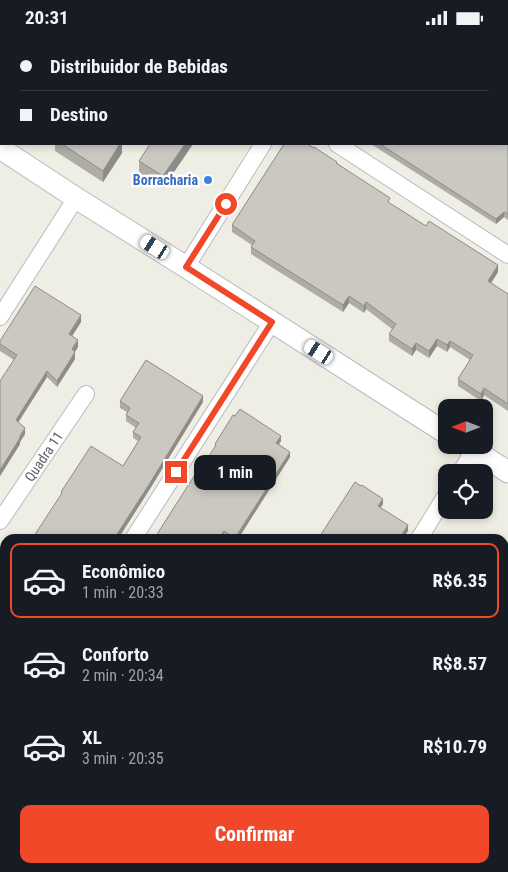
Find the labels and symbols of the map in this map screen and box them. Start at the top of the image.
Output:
place label: Borracharia [133,172,198,188]
marker: Borracharia [202,174,214,186]
route start [215,193,237,215]
car [138,233,171,261]
car [302,338,335,366]
north arrow [438,399,492,454]
street label: Quadra 11 [21,428,66,484]
callout: 1 min [194,455,276,489]
route end [165,461,187,483]

